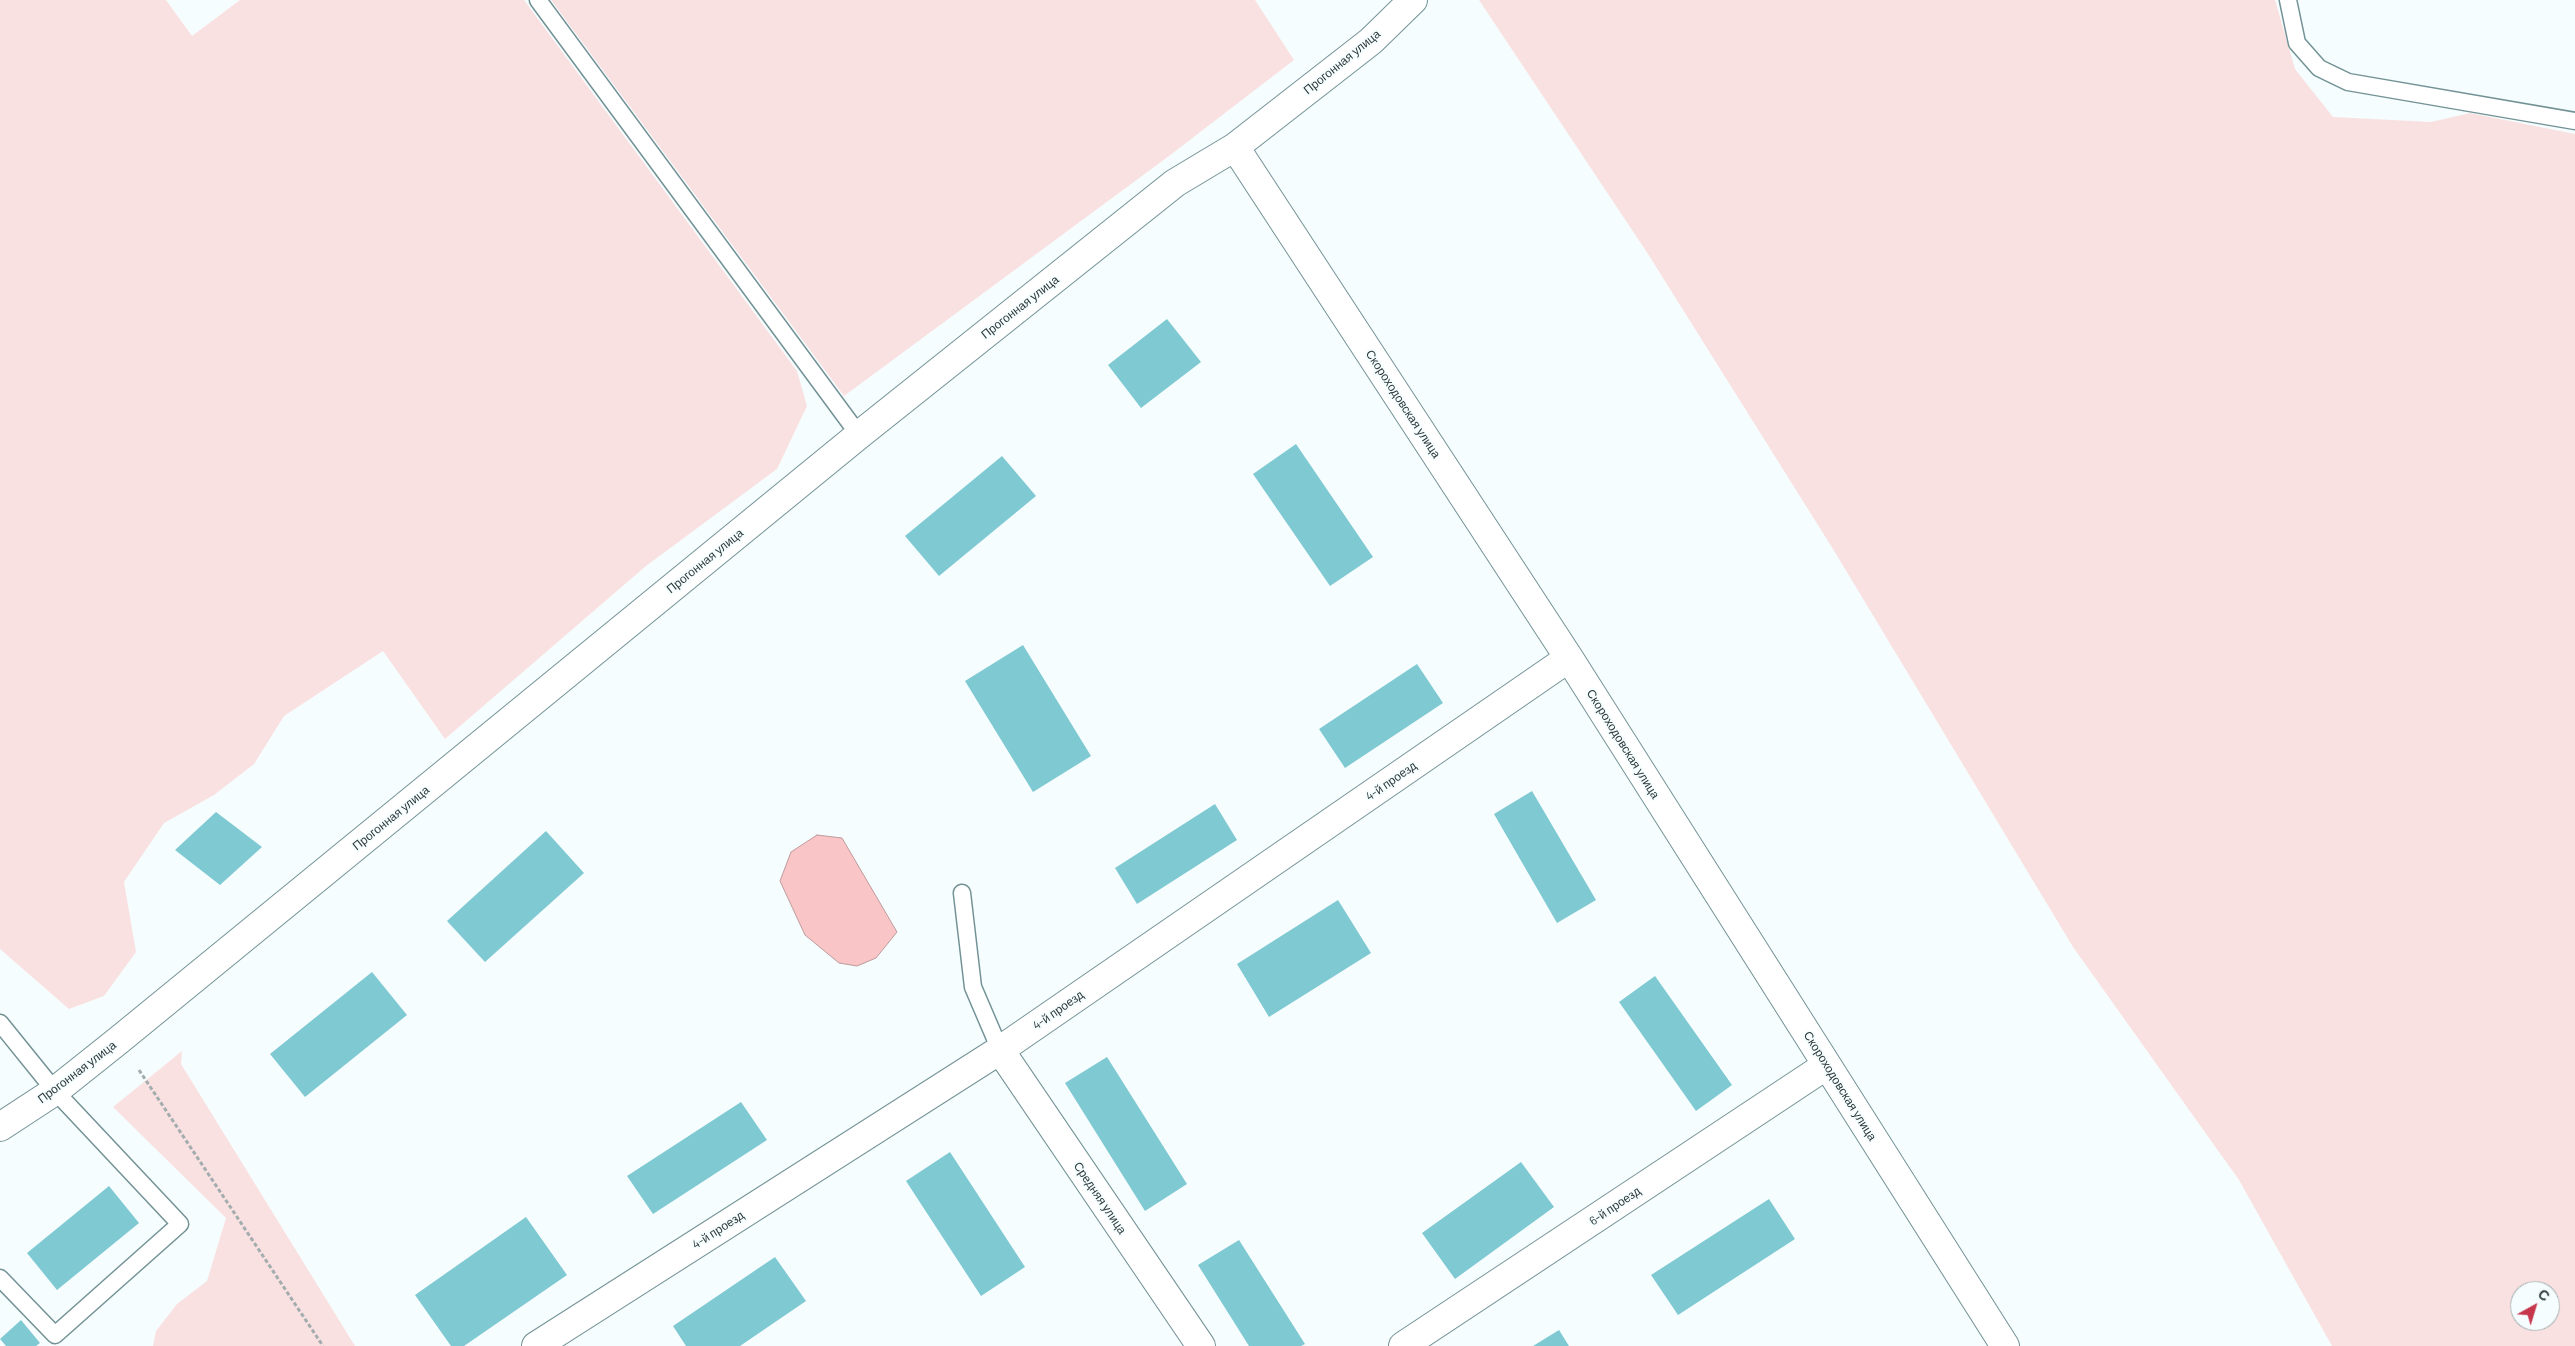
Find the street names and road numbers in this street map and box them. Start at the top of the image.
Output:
street label: Прогонная улица [1301,27,1383,97]
street label: Прогонная улица [978,272,1062,342]
street label: Скороходовская улица [1363,347,1443,461]
street label: Прогонная улица [664,526,746,596]
street label: Скороходовская улица [1583,687,1663,801]
street label: 4-й проезд [1363,758,1419,804]
street label: Прогонная улица [350,783,432,853]
street label: 4-й проезд [1030,987,1086,1033]
street label: Скороходовская улица [1800,1029,1880,1143]
street label: Прогонная улица [35,1038,119,1106]
street label: Средняя улица [1071,1159,1129,1237]
street label: 6-й проезд [1587,1184,1643,1228]
street label: 4-й проезд [689,1208,747,1252]

